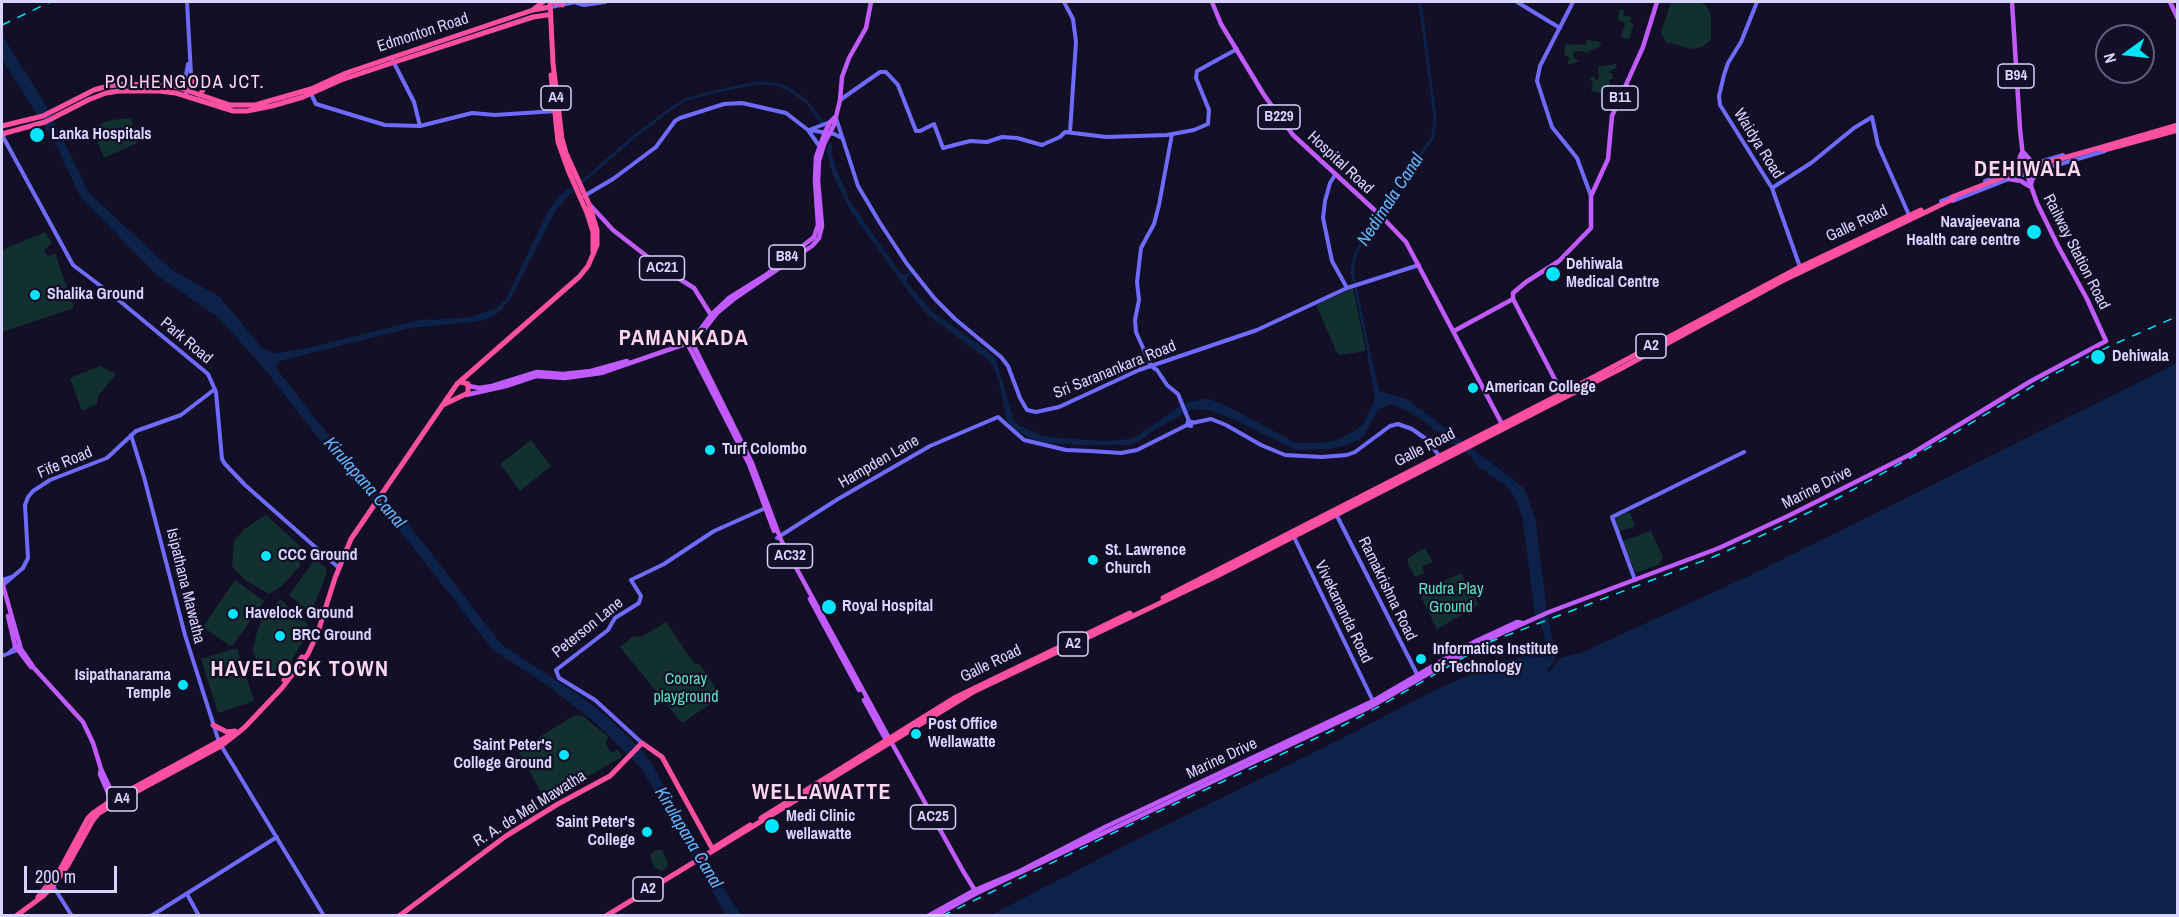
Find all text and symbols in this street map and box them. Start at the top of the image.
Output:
street label: Edmonton Road [375,9,471,57]
north arrow [2095,24,2155,84]
text: N [2098,51,2121,66]
road number: B94 [1998,64,2034,88]
district label: POLHENGODA JCT. [105,72,265,94]
road number: A4 [541,86,571,110]
road number: B11 [1602,86,1638,110]
road number: B229 [1258,105,1300,129]
street label: Waidya Road [1729,105,1787,183]
place label: Lanka Hospitals [51,125,152,145]
marker: Lanka Hospitals [28,126,46,144]
street label: Hospital Road [1303,128,1377,198]
water label: Nedimala Canal [1353,150,1429,250]
district label: DEHIWALA [1974,157,2082,183]
street label: Railway Station Road [2039,191,2113,313]
street label: Galle Road [1823,201,1891,247]
place label: Navajeevana Health care centre [1906,213,2020,251]
marker: Navajeevana Health care centre [2025,223,2043,241]
road number: B84 [769,245,805,269]
place label: Dehiwala Medical Centre [1566,255,1659,293]
road number: AC21 [640,256,684,280]
marker: Dehiwala Medical Centre [1544,265,1562,283]
place label: Shalika Ground [47,285,144,305]
marker: Shalika Ground [28,288,42,302]
street label: Park Road [156,314,216,368]
district label: PAMANKADA [619,326,749,352]
road number: A2 [1636,334,1666,358]
street label: Sri Saranankara Road [1051,337,1179,403]
place label: Dehiwala [2112,347,2169,367]
marker: Dehiwala [2089,348,2107,366]
place label: American College [1485,378,1596,398]
marker: American College [1466,381,1480,395]
street label: Galle Road [1391,425,1459,471]
street label: Hampden Lane [835,431,923,493]
water label: Kirulapana Canal [318,433,410,533]
place label: Turf Colombo [722,440,807,460]
street label: Fife Road [35,443,95,483]
marker: Turf Colombo [703,443,717,457]
street label: Marine Drive [1779,462,1855,514]
street label: Isipathana Mawatha [161,526,209,646]
street label: Ramakrishna Road [1354,534,1420,644]
place label: St. Lawrence Church [1105,541,1186,579]
road number: AC32 [768,544,812,568]
place label: CCC Ground [278,546,357,566]
marker: CCC Ground [259,549,273,563]
marker: St. Lawrence Church [1086,553,1100,567]
street label: Vivekananda Road [1310,558,1376,666]
park label: Rudra Play Ground [1419,580,1483,618]
street label: Peterson Lane [549,594,627,662]
place label: Royal Hospital [842,597,933,617]
marker: Royal Hospital [820,598,838,616]
place label: Havelock Ground [245,604,354,624]
marker: Havelock Ground [226,607,240,621]
place label: BRC Ground [292,626,371,646]
marker: BRC Ground [273,629,287,643]
road number: A2 [1058,632,1088,656]
place label: Informatics Institute of Technology [1433,640,1558,678]
street label: Galle Road [957,641,1025,687]
marker: Informatics Institute of Technology [1414,652,1428,666]
district label: HAVELOCK TOWN [210,657,390,683]
place label: Isipathanarama Temple [75,666,171,704]
park label: Cooray playground [654,670,718,708]
marker: Isipathanarama Temple [176,678,190,692]
place label: Post Office Wellawatte [928,715,997,753]
marker: Post Office Wellawatte [909,727,923,741]
street label: Marine Drive [1184,734,1260,784]
place label: Saint Peter's College Ground [454,736,552,774]
marker: Saint Peter's College Ground [557,748,571,762]
street label: R. A. de Mel Mawatha [470,767,590,851]
district label: WELLAWATTE [752,780,892,806]
water label: Kirulapana Canal [649,784,727,892]
road number: A4 [107,787,137,811]
road number: AC25 [910,805,956,829]
place label: Medi Clinic wellawatte [786,807,855,845]
place label: Saint Peter's College [556,813,635,851]
marker: Medi Clinic wellawatte [763,817,781,835]
marker: Saint Peter's College [640,825,654,839]
scale bar [27,854,120,892]
text: 200 m [35,864,76,889]
road number: A2 [633,877,663,901]

